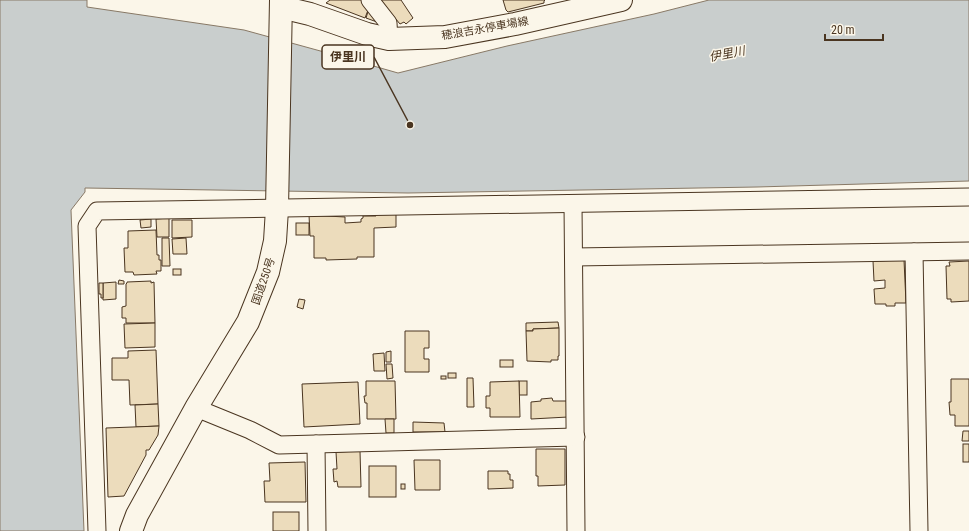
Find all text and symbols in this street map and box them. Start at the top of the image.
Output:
street label: 穂浪吉永停車場線 [441,14,530,43]
scale bar [825,16,883,42]
text: 20 m [831,23,855,37]
water label: 伊里川 [708,43,748,64]
callout: 伊里川 [322,45,374,69]
text: 伊里川 [330,50,366,64]
street label: 国道250号 [249,256,278,307]

